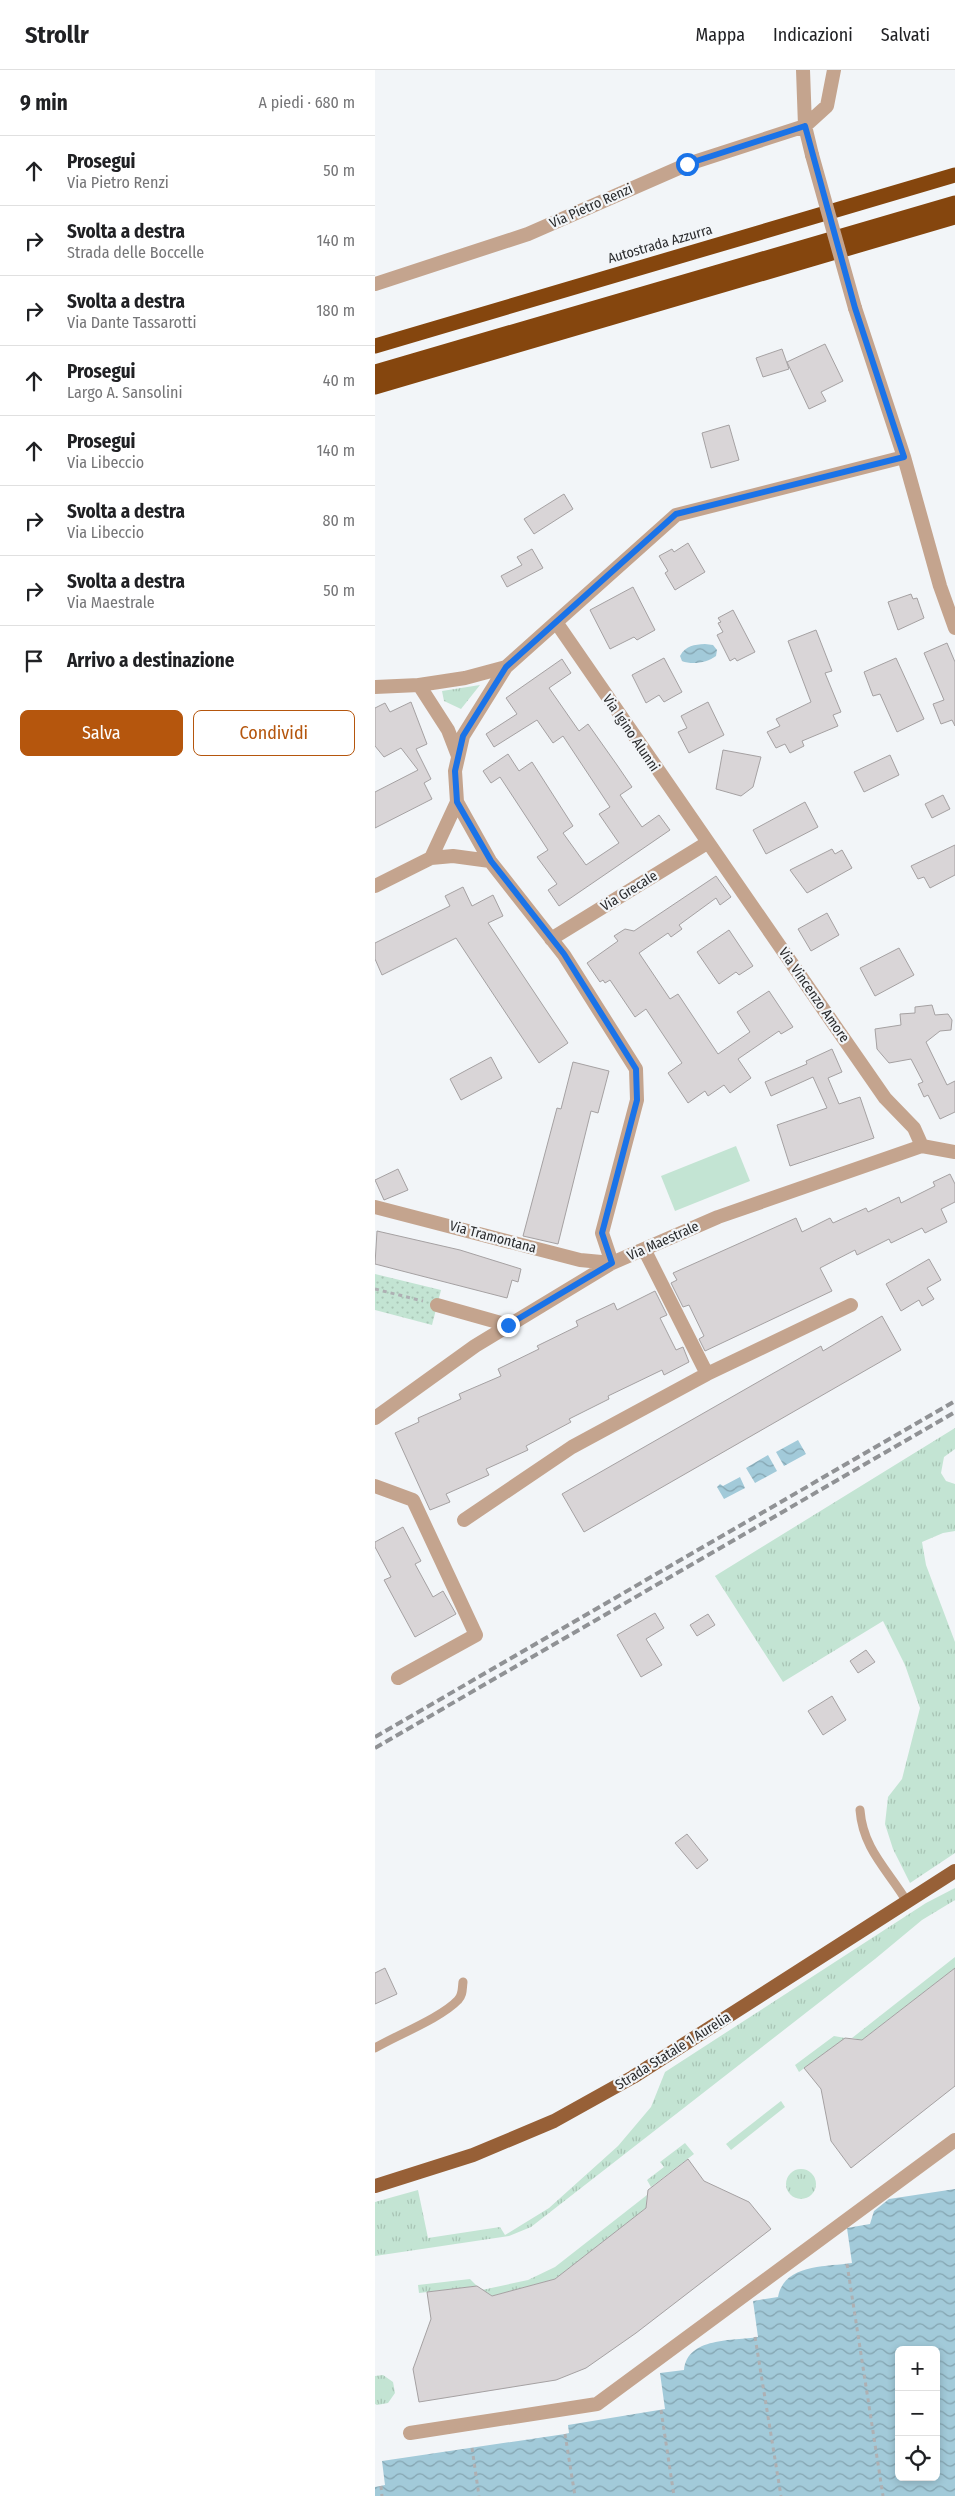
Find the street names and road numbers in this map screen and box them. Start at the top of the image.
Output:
street label: Via Pietro Renzi [547,180,635,232]
street label: Autostrada Azzurra [606,221,714,267]
street label: Via Igino Alunni [599,691,663,775]
street label: Via Grecale [598,867,660,915]
street label: Via Vincenzo Amore [775,944,853,1046]
street label: Via Tramontana [448,1217,538,1257]
street label: Via Maestrale [624,1218,702,1264]
street label: Strada Statale 1 Aurelia [612,2009,734,2093]

